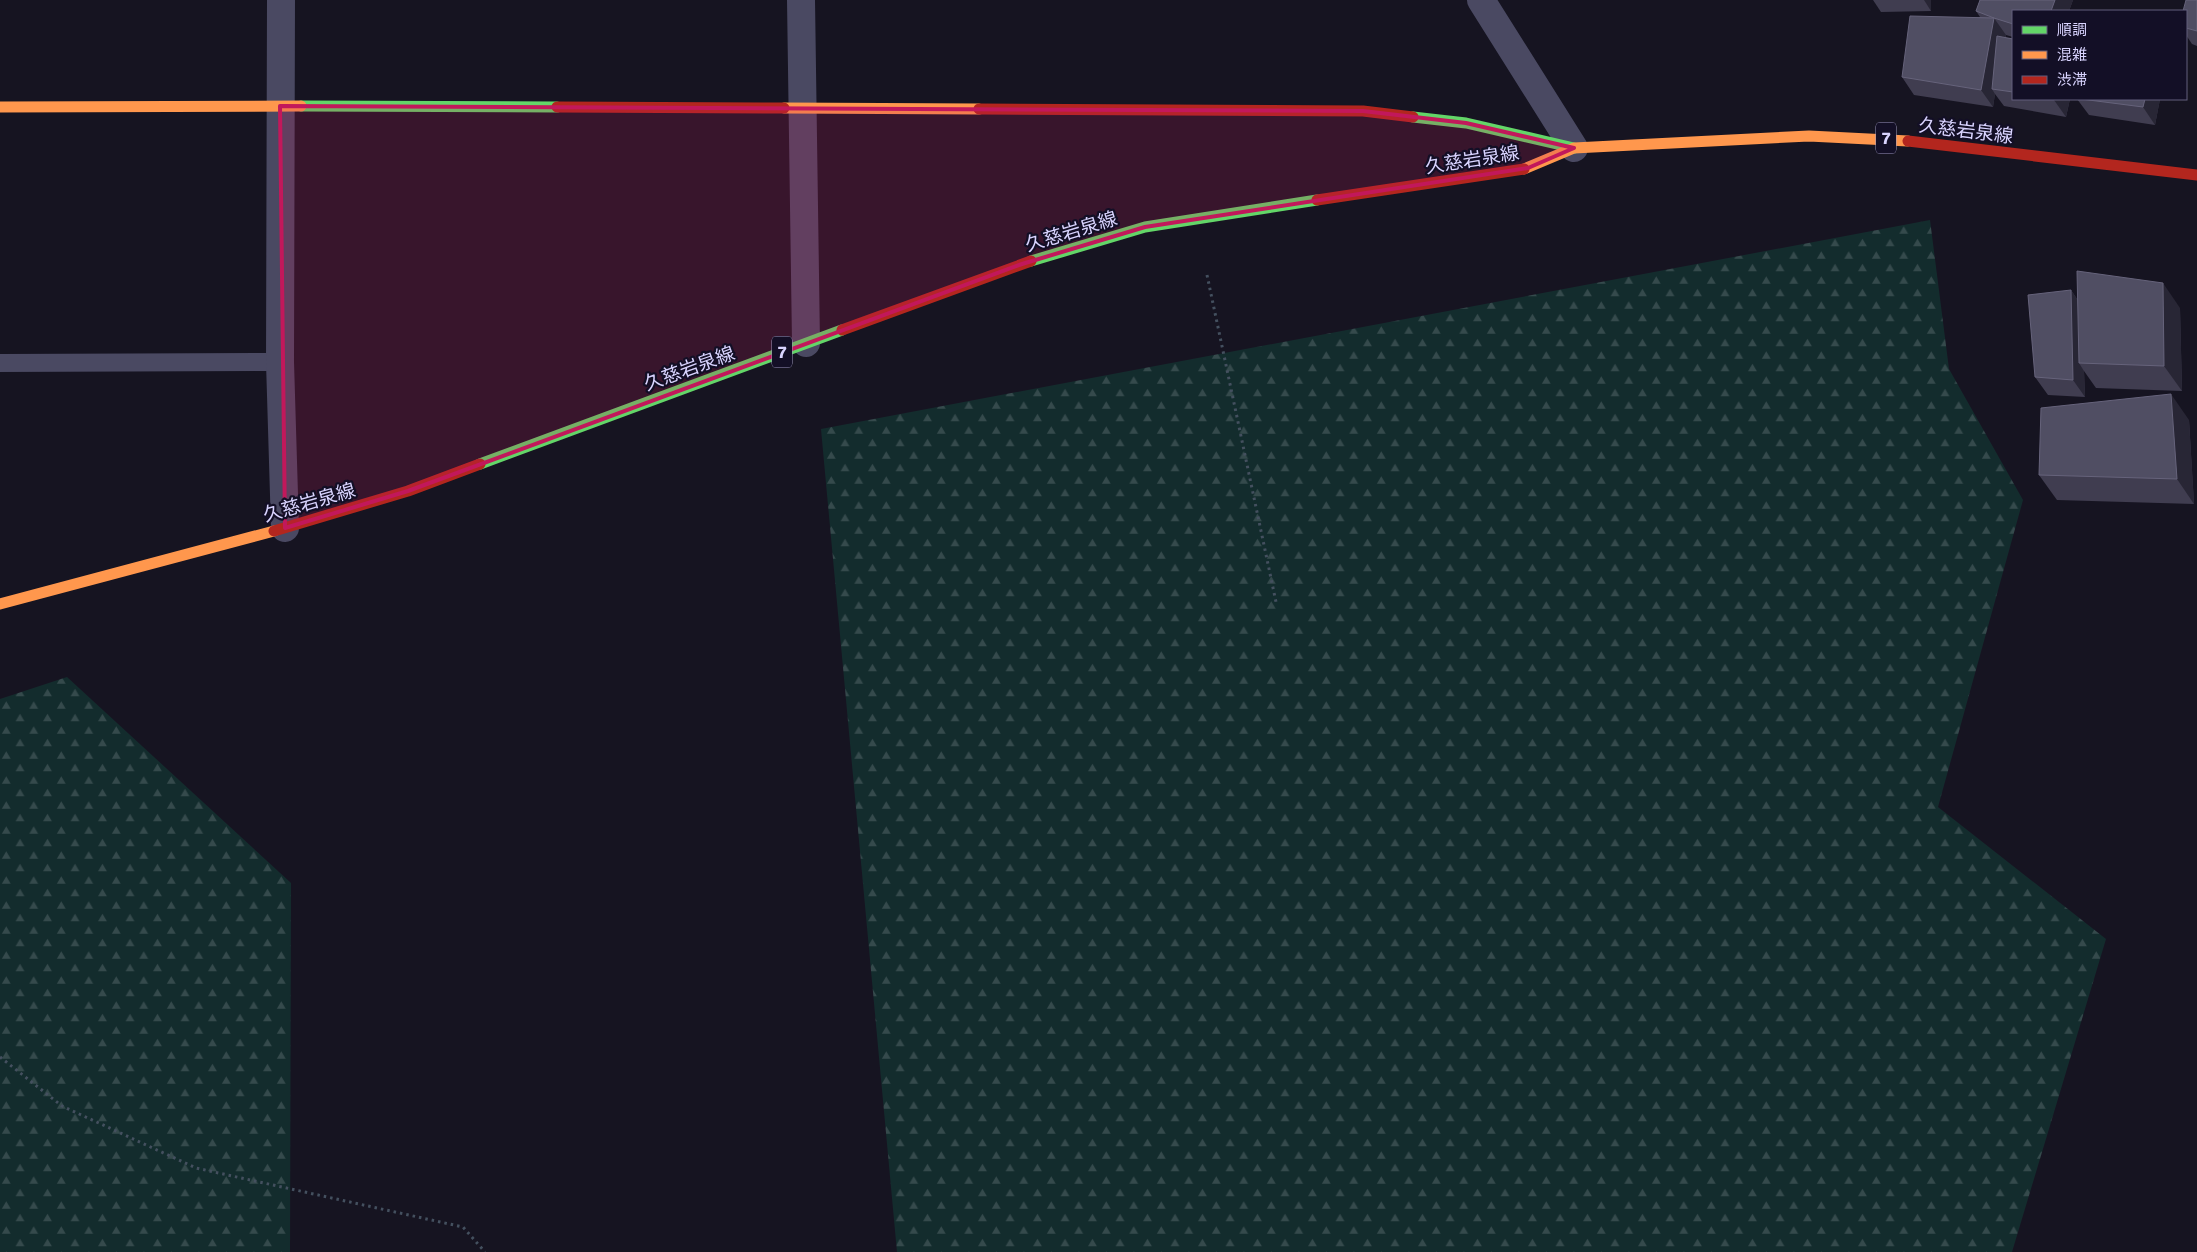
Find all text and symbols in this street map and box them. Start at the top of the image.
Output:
legend [2012,10,2187,100]
text: 順調 [2057,21,2087,39]
text: 混雑 [2057,46,2087,64]
text: 渋滞 [2057,71,2087,89]
street label: 久慈岩泉線 [1917,113,2014,149]
road number: 7 [1876,122,1896,154]
street label: 久慈岩泉線 [1423,141,1521,179]
street label: 久慈岩泉線 [1022,207,1120,257]
road number: 7 [772,337,792,368]
street label: 久慈岩泉線 [641,341,738,396]
street label: 久慈岩泉線 [260,478,358,528]

